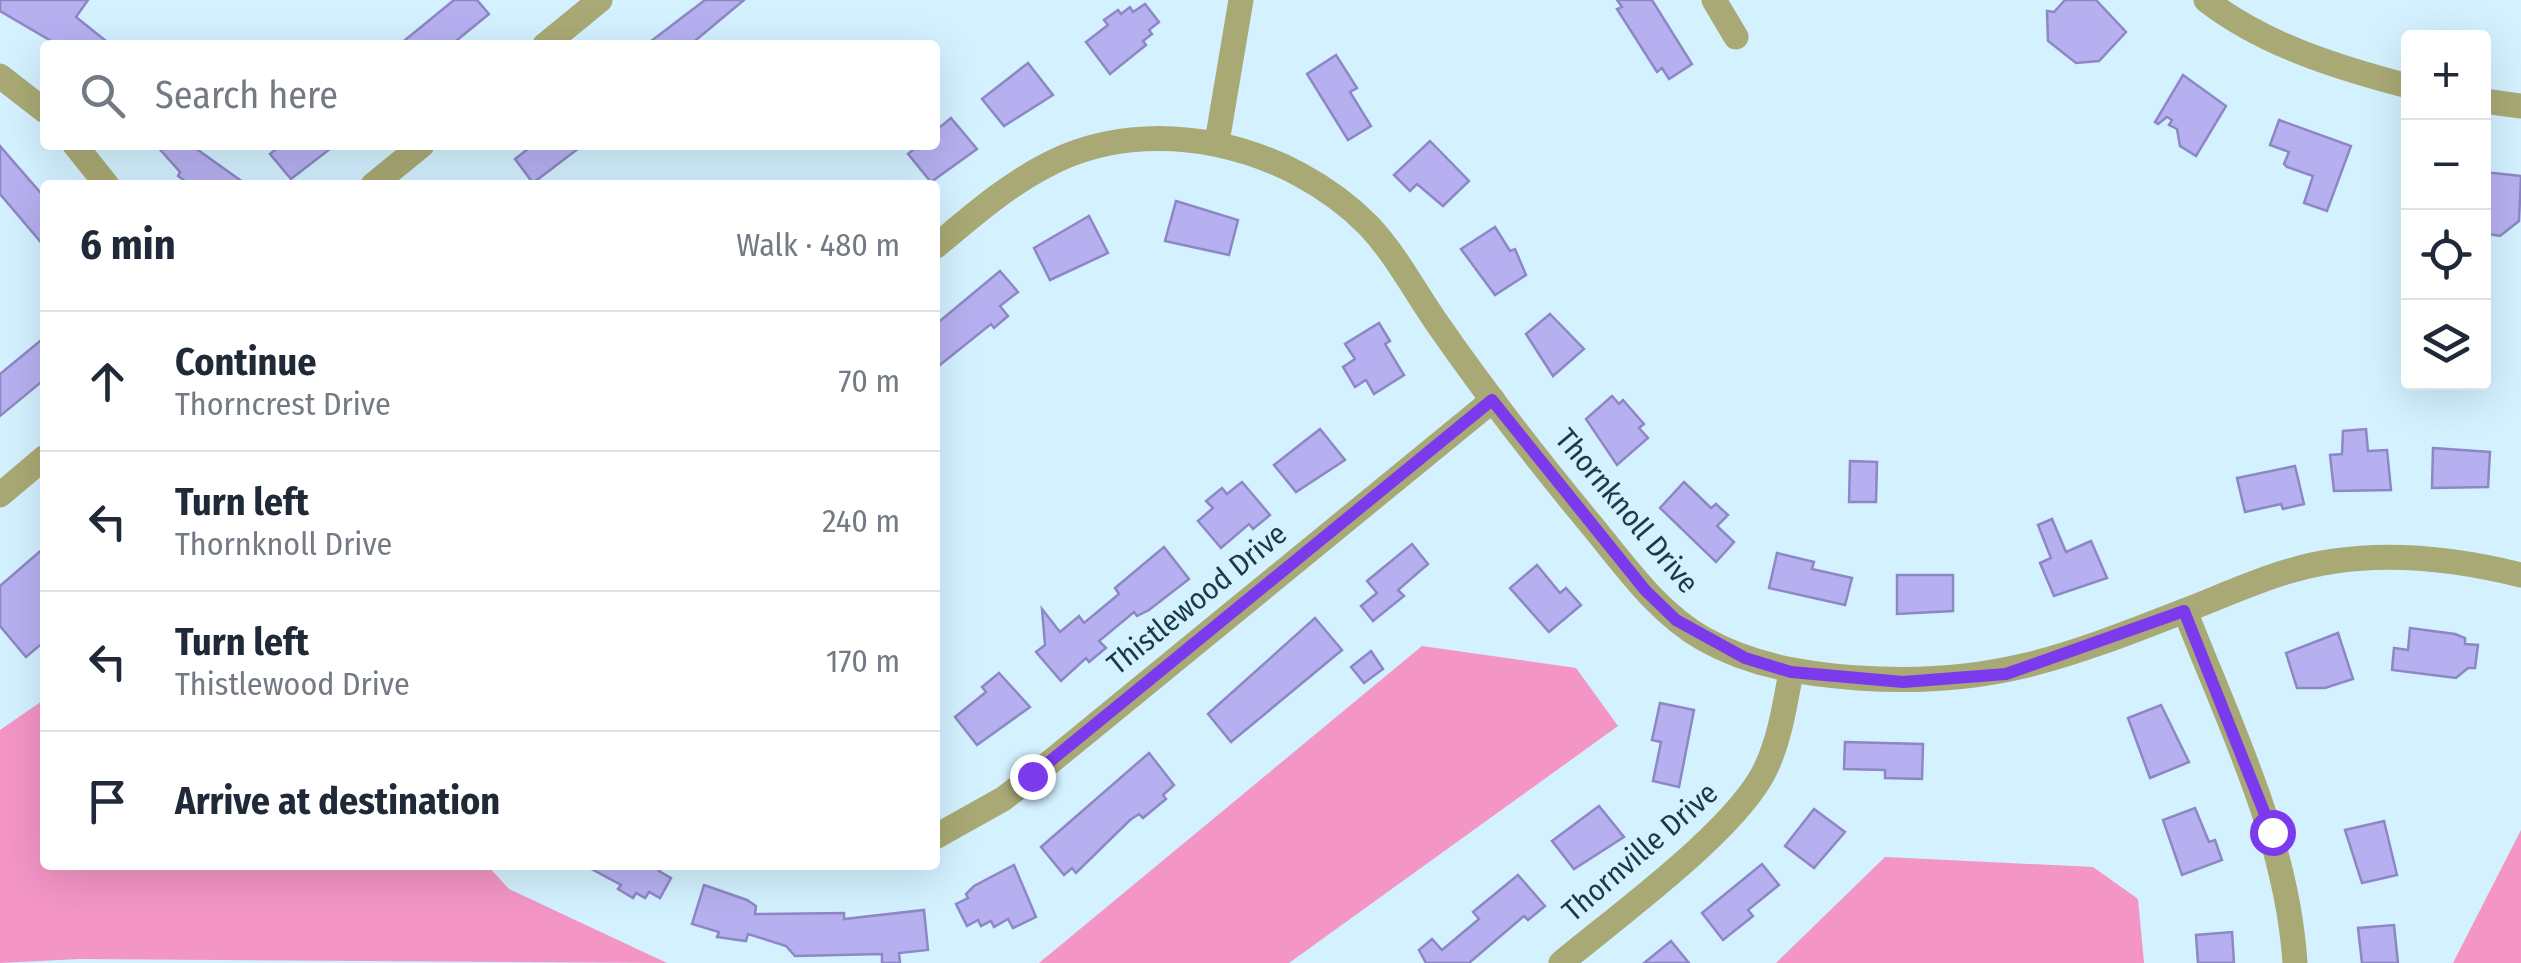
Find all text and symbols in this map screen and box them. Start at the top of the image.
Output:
map controls [2401,30,2491,390]
button: + [2401,30,2491,120]
search box [40,40,940,150]
icon: search [75,68,130,123]
text: Search here [155,72,338,118]
button: − [2401,120,2491,210]
button: locate [2401,210,2491,300]
text: 6 min [80,220,176,270]
text: Walk · 480 m [736,226,900,264]
button: layers [2401,300,2491,390]
text: Continue [175,339,316,385]
icon: ahead [80,354,135,409]
text: 70 m [839,362,900,400]
text: Thorncrest Drive [175,385,391,423]
street label: Thornknoll Drive [1548,421,1706,601]
text: Turn left [175,479,309,525]
icon: left [80,494,135,549]
text: 240 m [822,502,900,540]
street label: Thistlewood Drive [1100,516,1294,682]
text: Thornknoll Drive [175,525,392,563]
text: Turn left [175,619,309,665]
icon: left [80,634,135,689]
text: 170 m [826,642,900,680]
text: Thistlewood Drive [175,665,410,703]
route end [1010,754,1056,800]
icon: arrive [80,774,135,829]
street label: Thornville Drive [1555,775,1725,929]
text: Arrive at destination [175,778,500,824]
route start [2250,810,2296,856]

